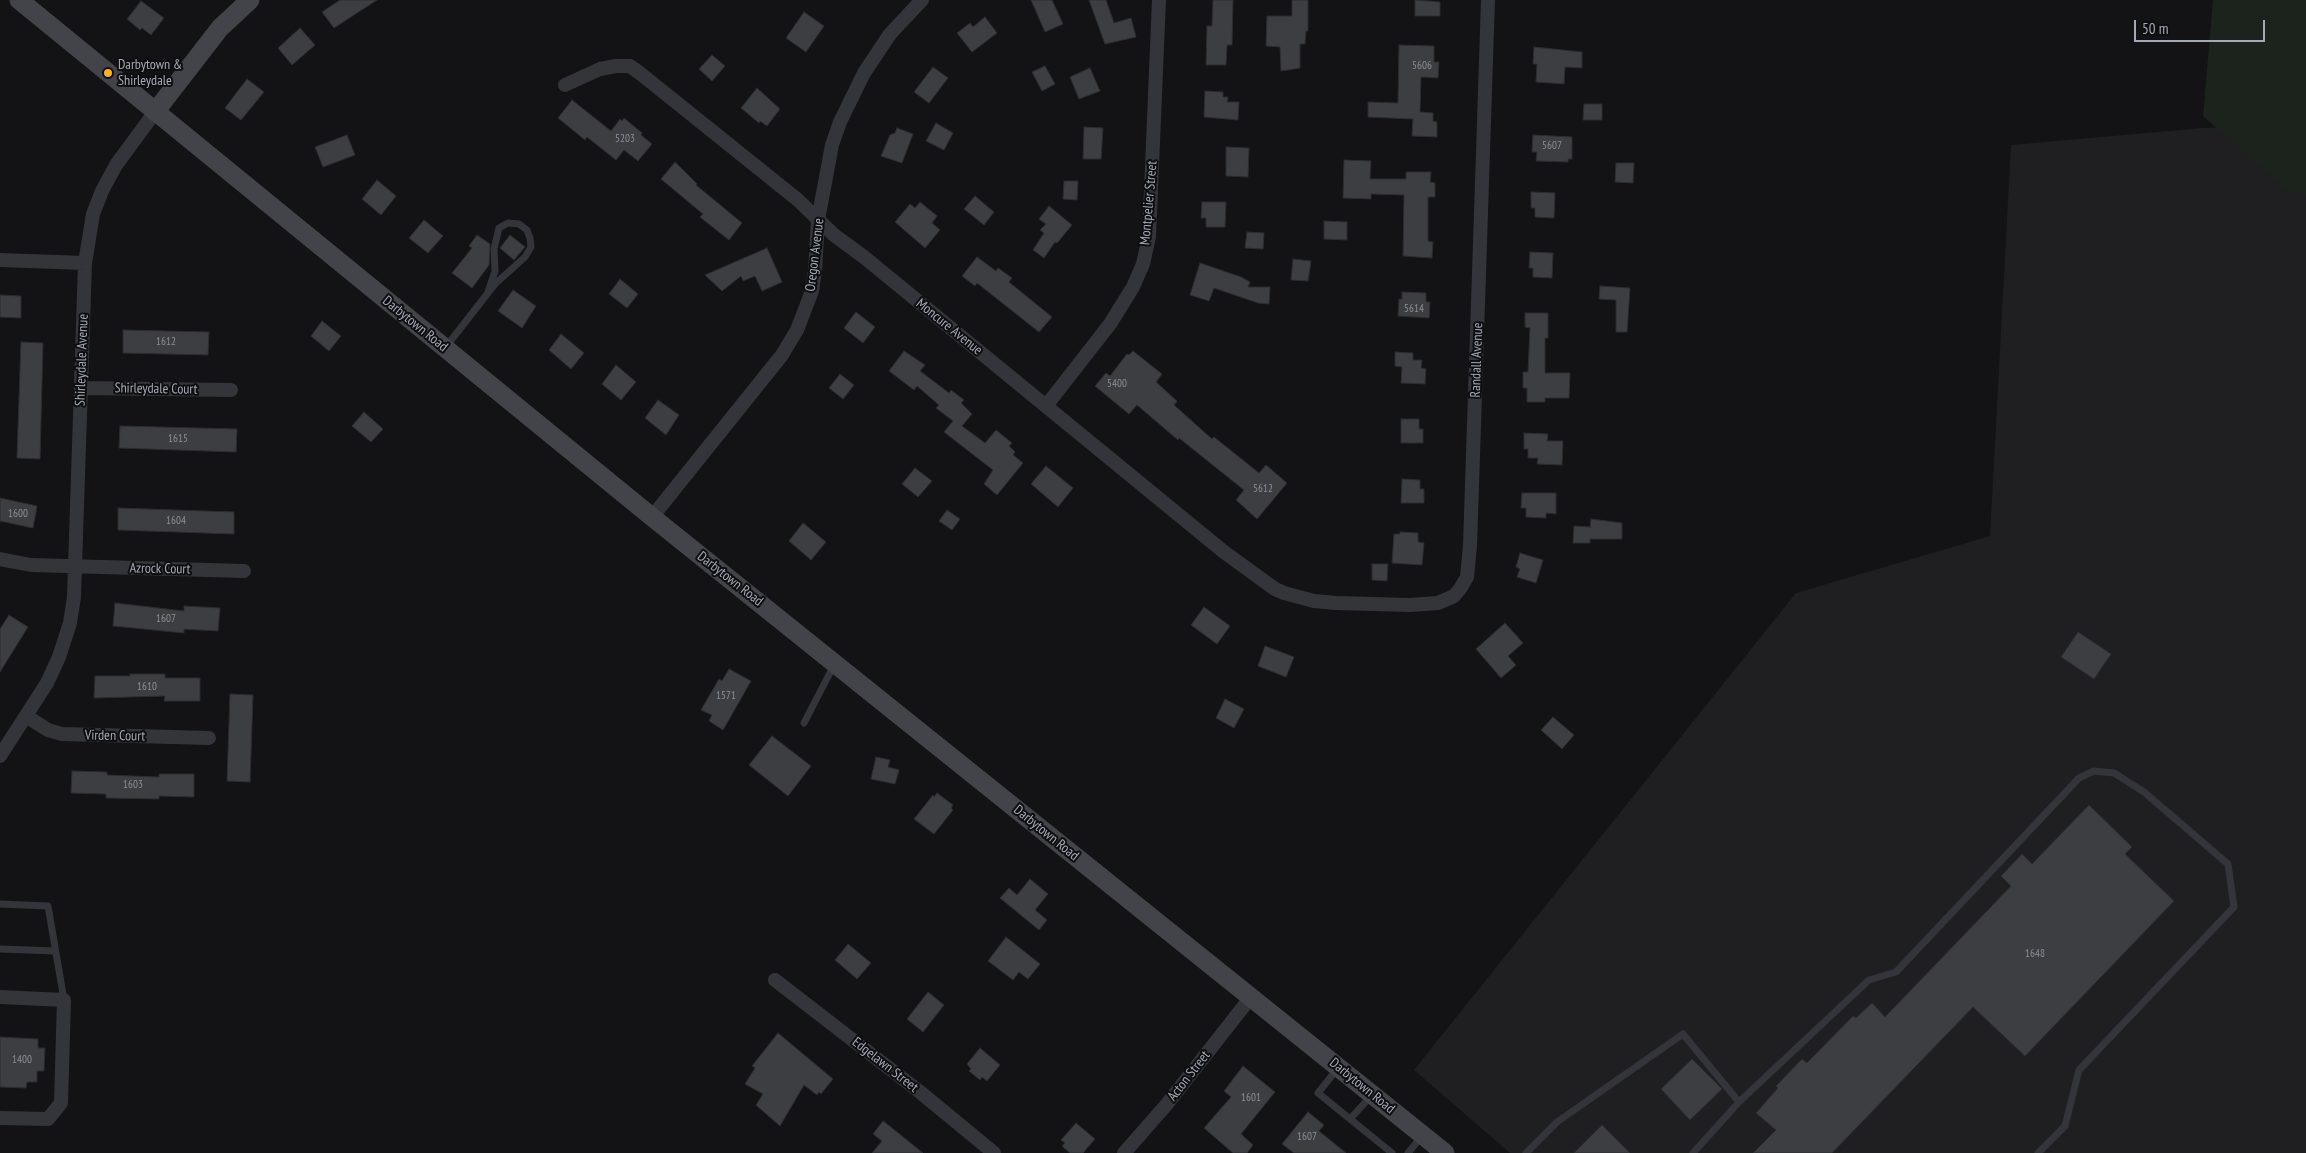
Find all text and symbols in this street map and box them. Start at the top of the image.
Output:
scale bar [2136,10,2267,42]
text: 50 m [2142,19,2168,38]
place label: Darbytown & Shirleydale [118,57,182,90]
house number: 5606 [1412,59,1432,73]
marker: Darbytown & Shirleydale [102,67,114,79]
house number: 5203 [615,132,635,146]
house number: 5607 [1542,139,1562,153]
street label: Montpelier Street [1137,160,1161,246]
street label: Oregon Avenue [802,217,828,293]
street label: Darbytown Road [379,293,451,355]
street label: Moncure Avenue [913,295,985,359]
house number: 5614 [1404,302,1424,316]
street label: Shirleydale Avenue [72,314,92,406]
street label: Randall Avenue [1467,322,1487,398]
house number: 1612 [156,335,176,349]
house number: 5400 [1107,377,1127,391]
street label: Shirleydale Court [114,380,198,398]
house number: 1615 [168,432,188,446]
house number: 5612 [1253,482,1273,496]
house number: 1600 [8,507,28,521]
house number: 1604 [166,514,186,528]
street label: Darbytown Road [694,548,766,610]
street label: Azrock Court [129,560,191,578]
house number: 1607 [156,612,176,626]
house number: 1610 [137,680,157,694]
house number: 1571 [716,689,736,703]
street label: Virden Court [85,727,145,745]
house number: 1603 [123,778,143,792]
street label: Darbytown Road [1010,802,1082,864]
house number: 1648 [2025,947,2045,961]
street label: Edgelawn Street [849,1034,921,1096]
street label: Acton Street [1164,1047,1214,1105]
house number: 1400 [12,1053,32,1067]
street label: Darbytown Road [1326,1055,1398,1117]
house number: 1601 [1241,1091,1261,1105]
house number: 1607 [1297,1130,1317,1144]

